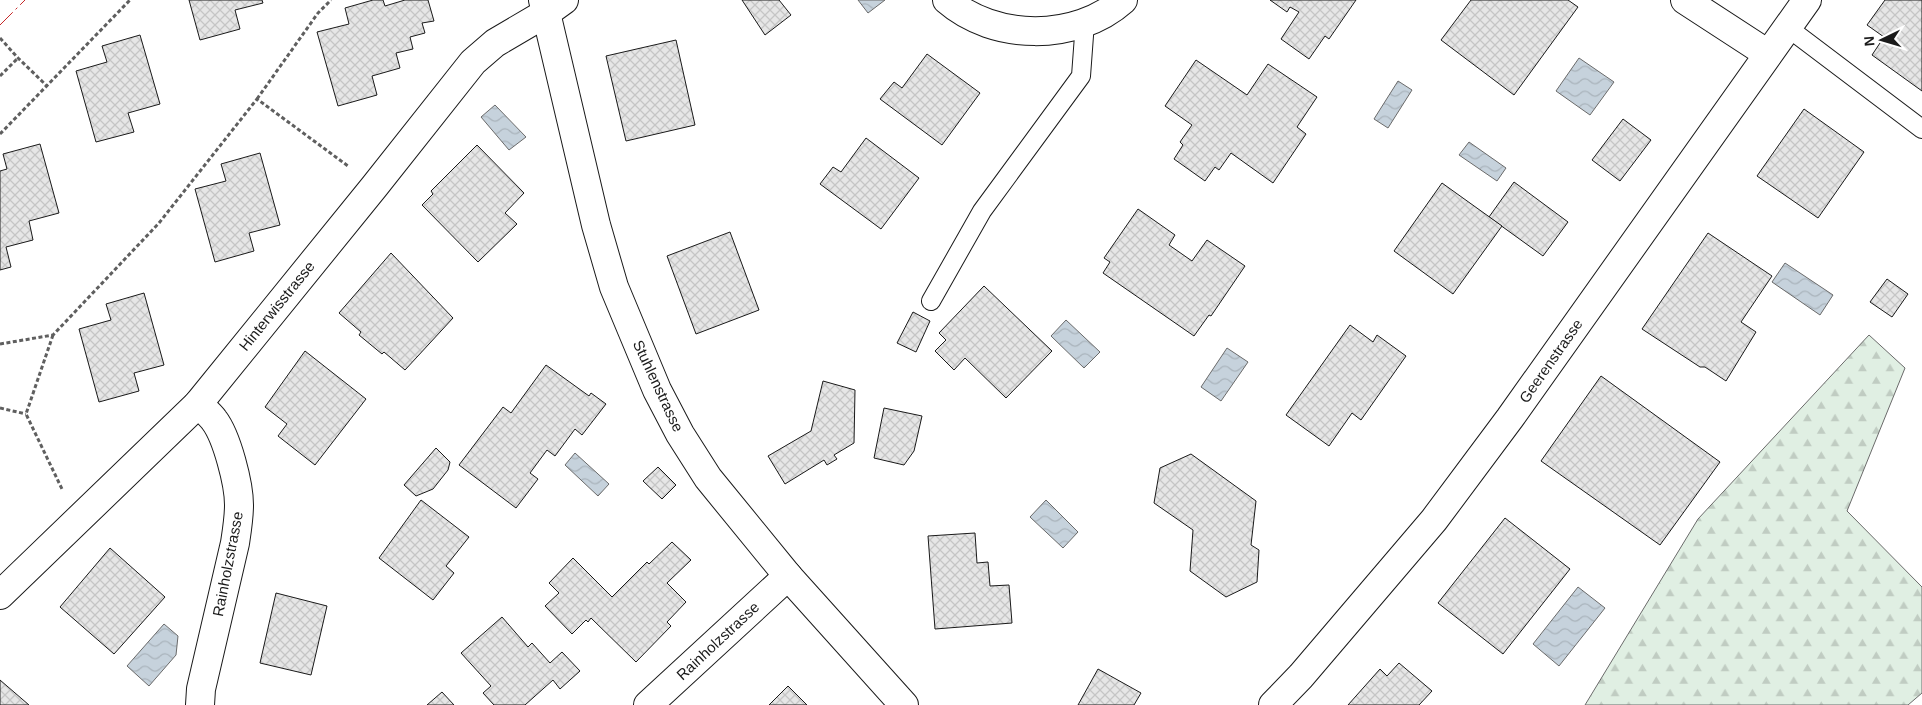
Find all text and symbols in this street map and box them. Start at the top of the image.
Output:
north arrow [1857,15,1907,65]
text: N [1861,35,1877,47]
street label: Hinterwisstrasse [235,258,318,354]
street label: Geerenstrasse [1515,316,1586,406]
street label: Stuhlenstrasse [630,337,687,434]
street label: Rainholzstrasse [209,510,246,618]
street label: Rainholzstrasse [673,598,762,683]

